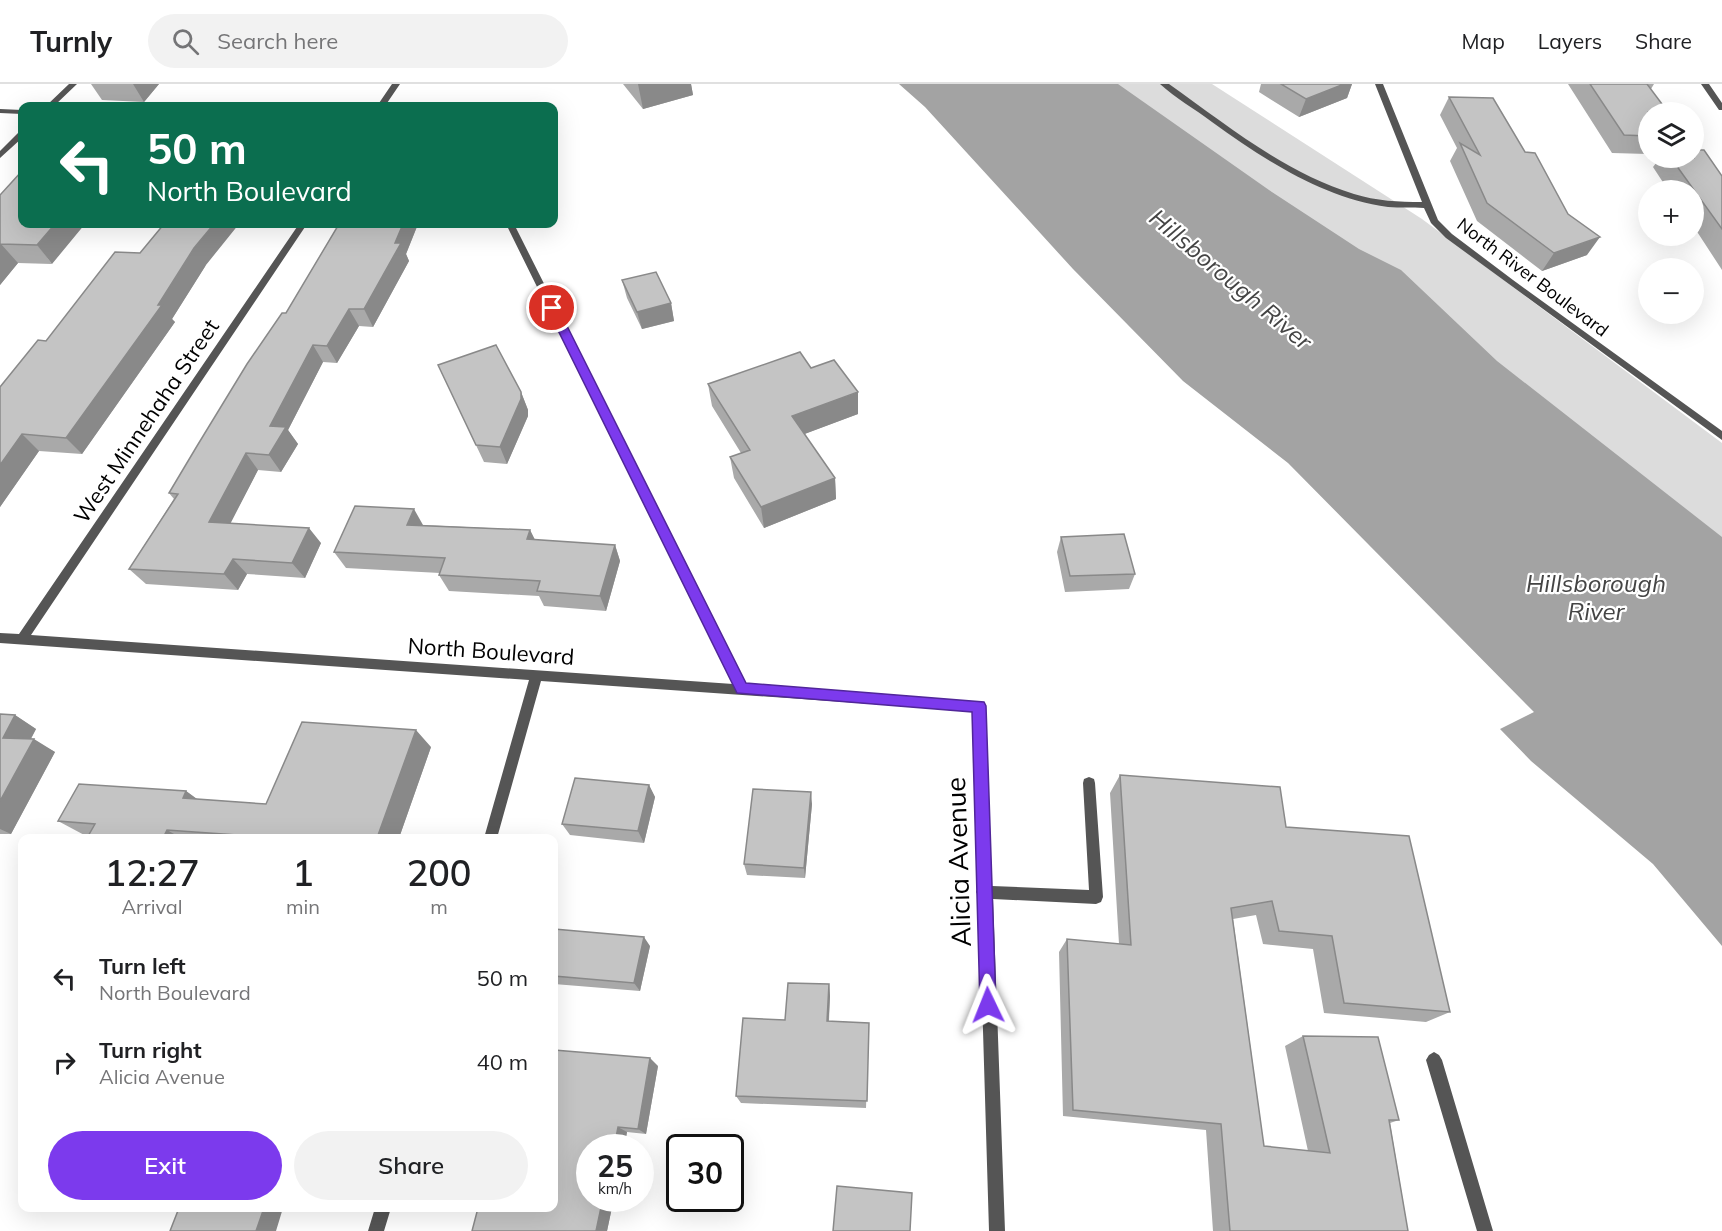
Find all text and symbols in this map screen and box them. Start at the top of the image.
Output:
search box [148,14,568,68]
text: Turnly [30,24,112,59]
icon: search [169,25,202,58]
text: Search here [217,27,338,55]
text: Map [1462,28,1505,54]
text: Layers [1538,28,1602,54]
text: Share [1635,28,1692,54]
map controls [1638,102,1704,324]
button: layers [1638,102,1704,168]
text: 50 m [147,122,247,175]
icon: left [48,126,126,204]
text: North Boulevard [147,174,352,208]
button: + [1638,180,1704,246]
water label: Hillsborough River [1144,202,1319,357]
street label: North River Boulevard [1453,213,1613,341]
button: − [1638,258,1704,324]
pin [526,282,577,333]
icon: arrive [535,291,568,324]
street label: West Minnehaha Street [67,313,225,528]
water label: Hillsborough River [1526,568,1666,626]
street label: North Boulevard [407,631,575,671]
street label: Alicia Avenue [938,777,978,947]
text: 12:27 [105,850,199,895]
text: 1 [292,850,314,895]
text: 200 [407,850,471,895]
text: Arrival [121,894,183,919]
text: min [286,894,320,919]
text: m [430,894,448,919]
text: Turn left [99,952,186,980]
icon: left [48,962,81,995]
text: 50 m [477,964,528,992]
position arrow [956,973,1020,1037]
text: North Boulevard [99,980,251,1005]
text: Turn right [99,1036,202,1064]
icon: right [48,1046,81,1079]
text: 40 m [477,1048,528,1076]
text: Alicia Avenue [99,1064,225,1089]
button: Exit [48,1131,282,1200]
button: Share [294,1131,528,1200]
speed limit sign: 30 [666,1134,744,1212]
text: 25 [597,1147,633,1185]
text: km/h [598,1179,632,1198]

